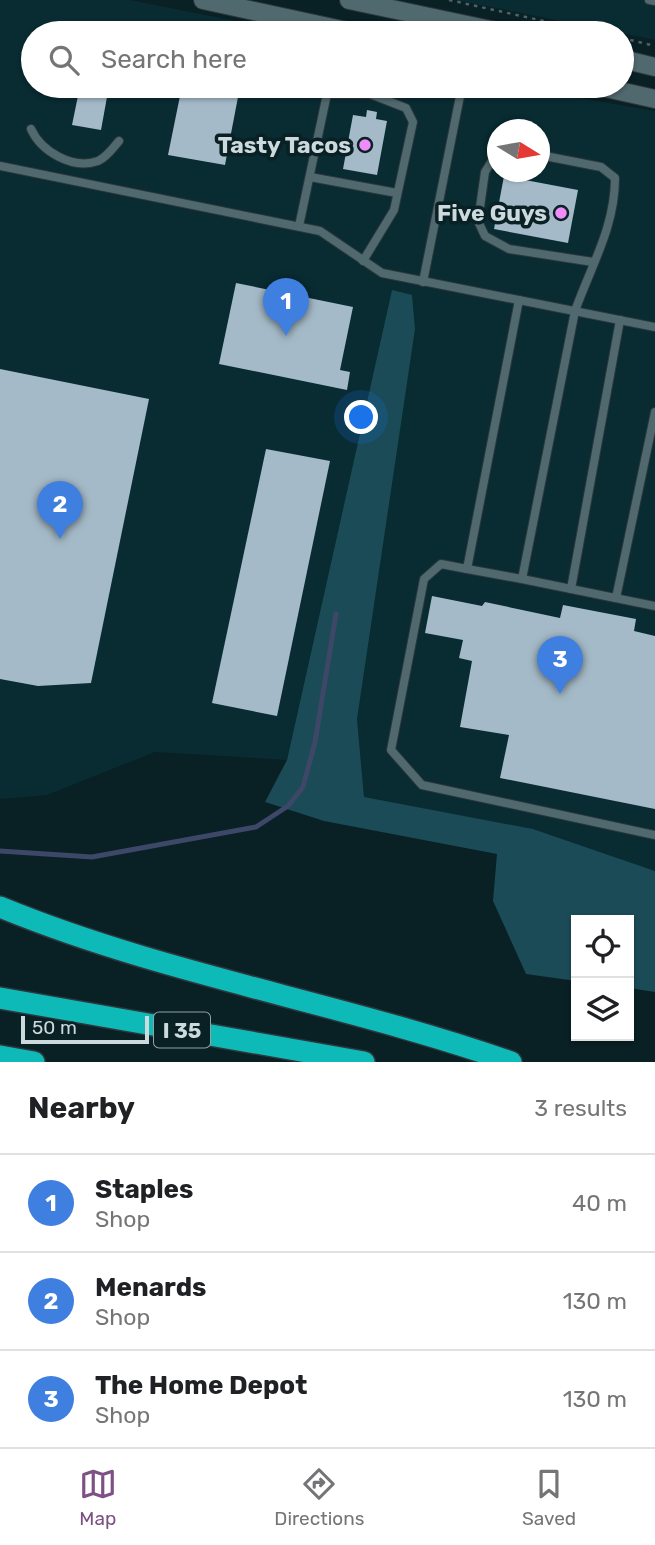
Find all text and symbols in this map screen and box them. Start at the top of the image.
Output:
search box [21,21,634,98]
icon: search [45,41,83,79]
text: Search here [101,44,247,75]
north arrow [487,119,550,182]
place label: Tasty Tacos [218,131,351,159]
marker: Tasty Tacos [357,137,373,153]
place label: Five Guys [437,199,547,227]
marker: Five Guys [553,205,569,221]
pin: 1 [263,278,309,336]
your location [344,400,378,434]
pin: 2 [37,481,83,539]
pin: 3 [537,636,583,694]
map controls [571,915,634,1041]
button: locate [571,915,634,978]
button: layers [571,978,634,1041]
road number: I 35 [154,1012,210,1048]
scale bar [21,1013,149,1045]
text: 50 m [32,1016,77,1039]
text: Nearby [28,1090,135,1126]
text: 3 results [534,1094,627,1122]
text: Staples [95,1174,193,1205]
text: 1 [45,1189,57,1217]
text: 40 m [572,1189,627,1217]
text: Shop [95,1205,150,1233]
text: Menards [95,1272,207,1303]
text: 2 [44,1287,58,1315]
text: 130 m [563,1287,627,1315]
text: Shop [95,1303,150,1331]
text: The Home Depot [95,1370,307,1401]
text: 3 [43,1385,59,1413]
text: 130 m [563,1385,627,1413]
text: Shop [95,1401,150,1429]
tab: Map [79,1465,117,1530]
tab: Directions [274,1465,364,1530]
tab: Saved [522,1465,576,1530]

